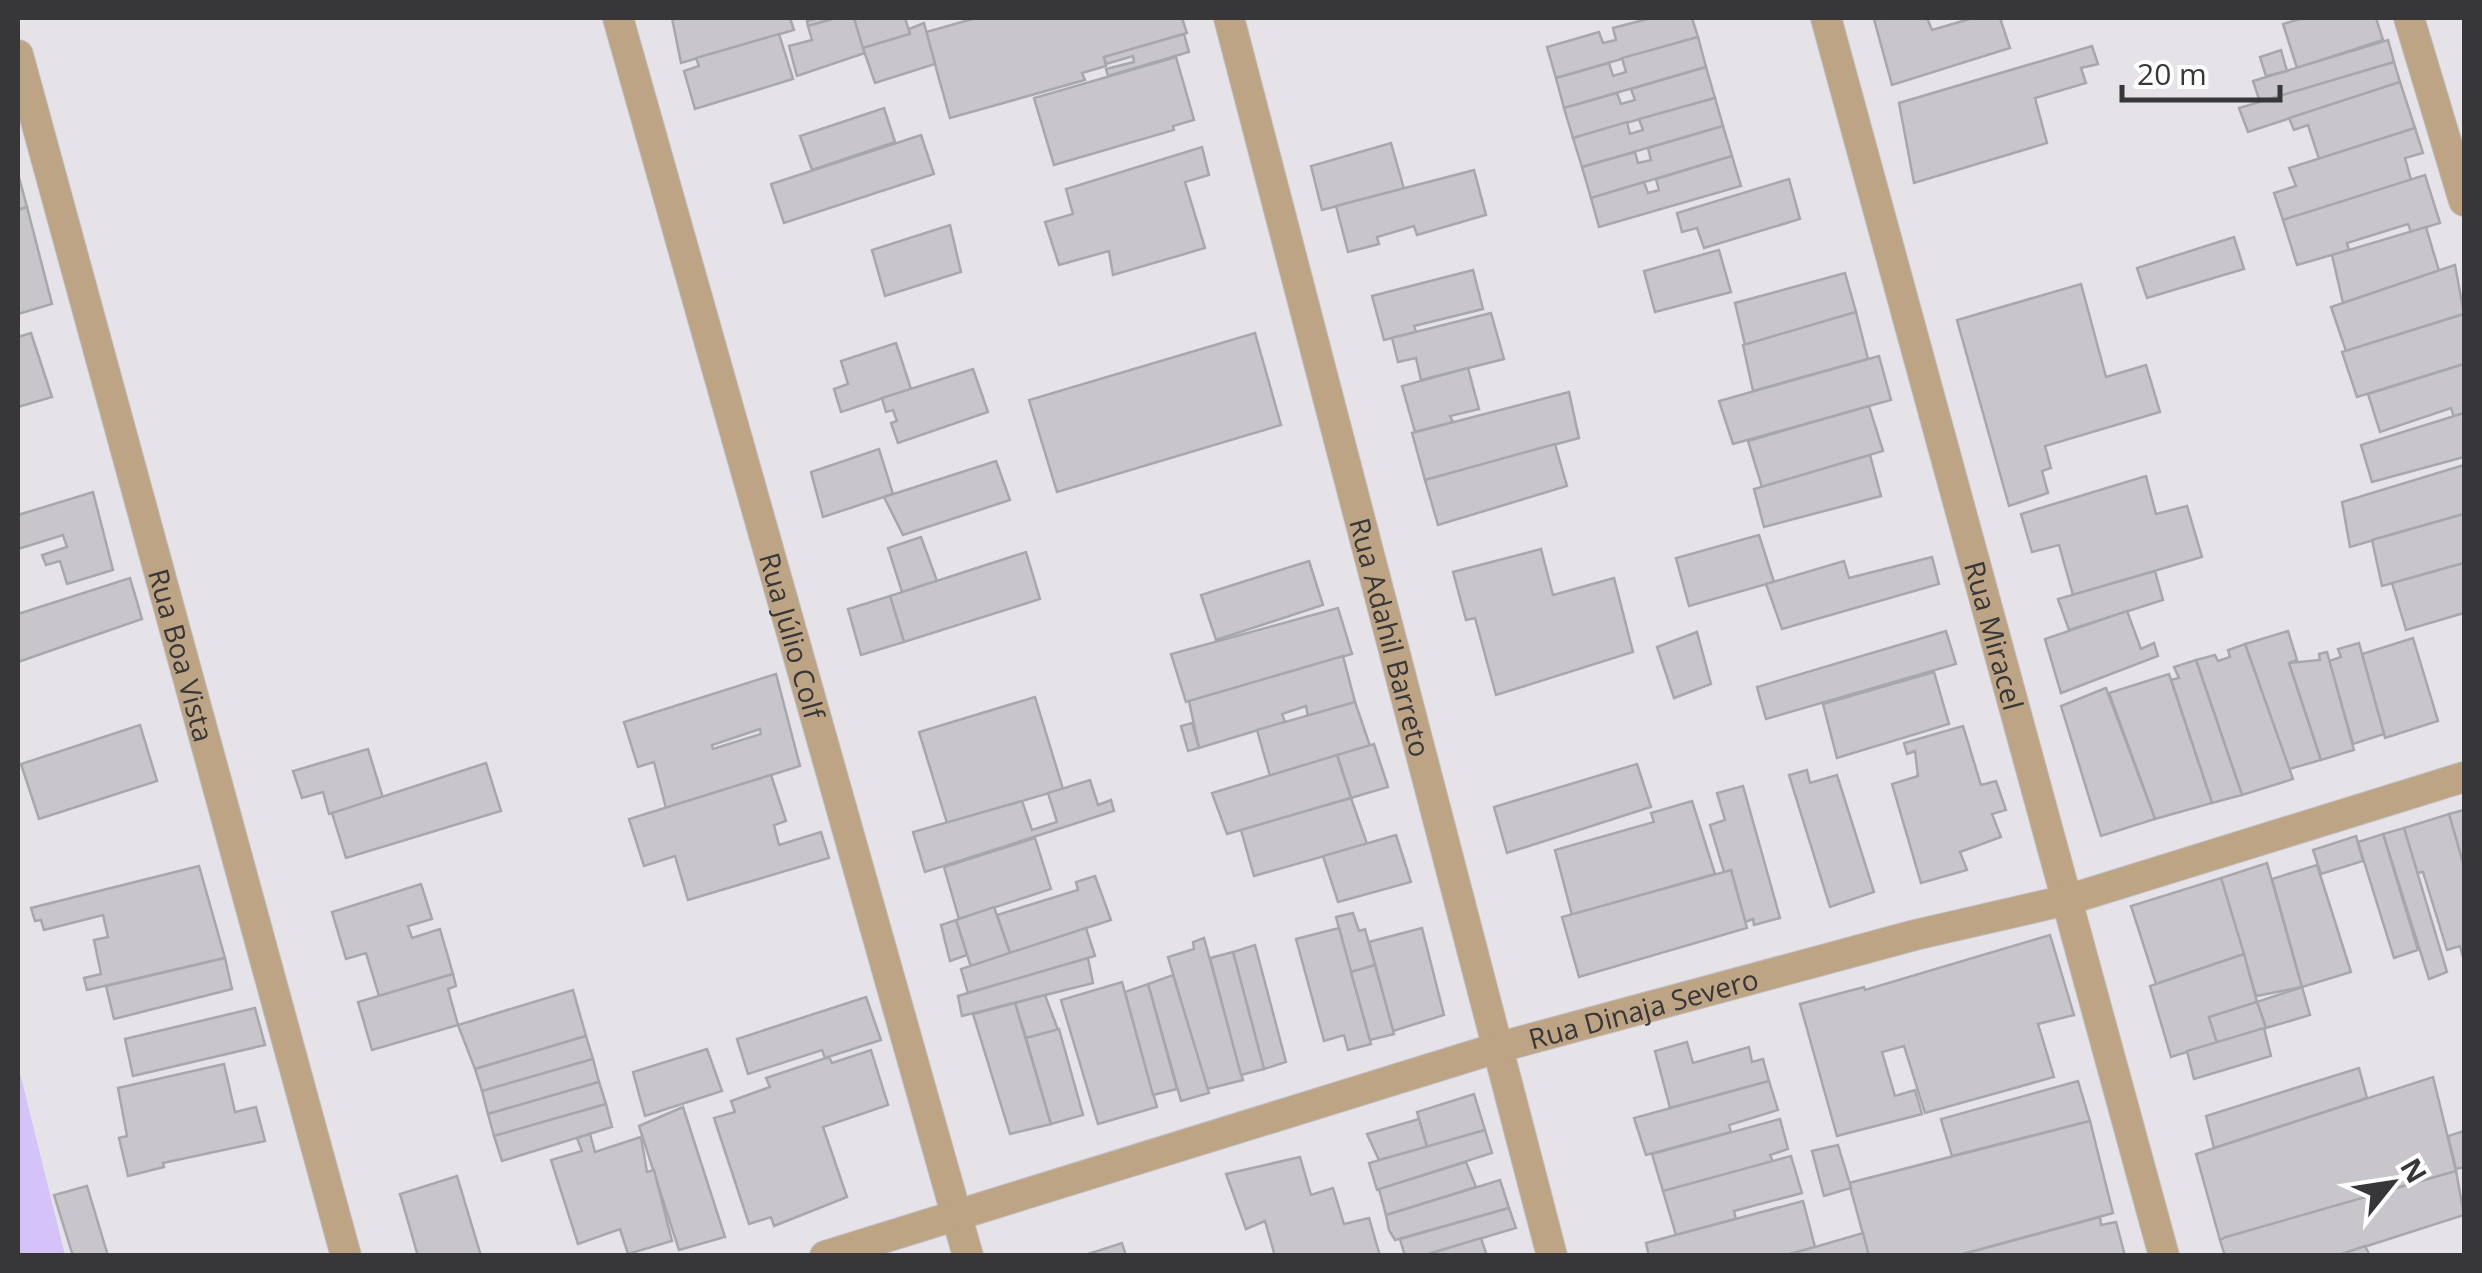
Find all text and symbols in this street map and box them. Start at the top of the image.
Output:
scale bar [2122,40,2280,102]
text: 20 m [2137,53,2207,94]
street label: Rua Adahil Barreto [1341,514,1440,761]
street label: Rua Júlio Colf [751,548,835,725]
street label: Rua Miracel [1956,557,2033,714]
street label: Rua Boa Vista [140,564,224,746]
street label: Rua Dinaja Severo [1524,959,1762,1057]
north arrow [2342,1133,2442,1233]
text: N [2392,1151,2437,1189]

